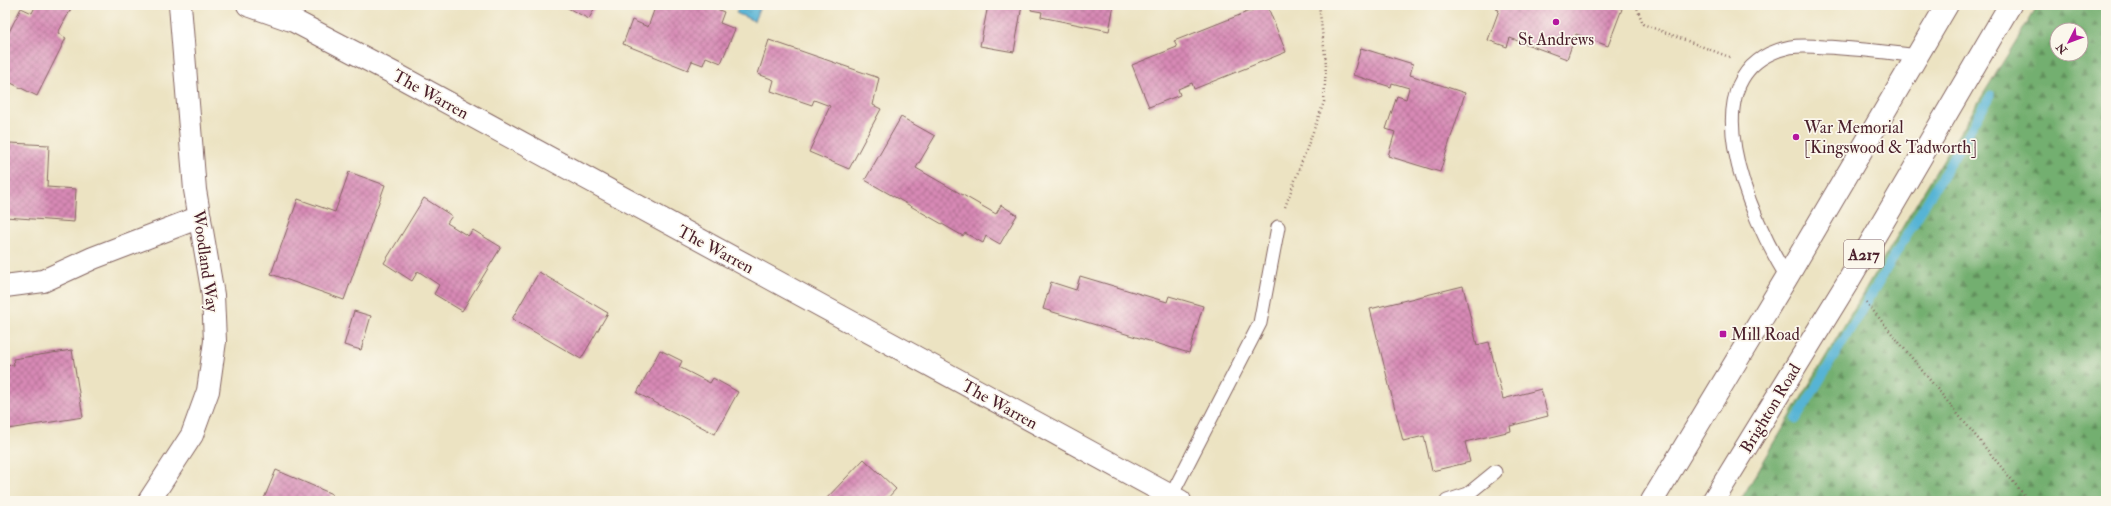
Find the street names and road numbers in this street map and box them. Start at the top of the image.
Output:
street label: The Warren [389,65,473,124]
street label: Woodland Way [187,208,223,314]
street label: The Warren [674,221,758,278]
road number: A217 [1844,240,1884,268]
street label: Brighton Road [1736,359,1806,457]
street label: The Warren [958,375,1042,434]

